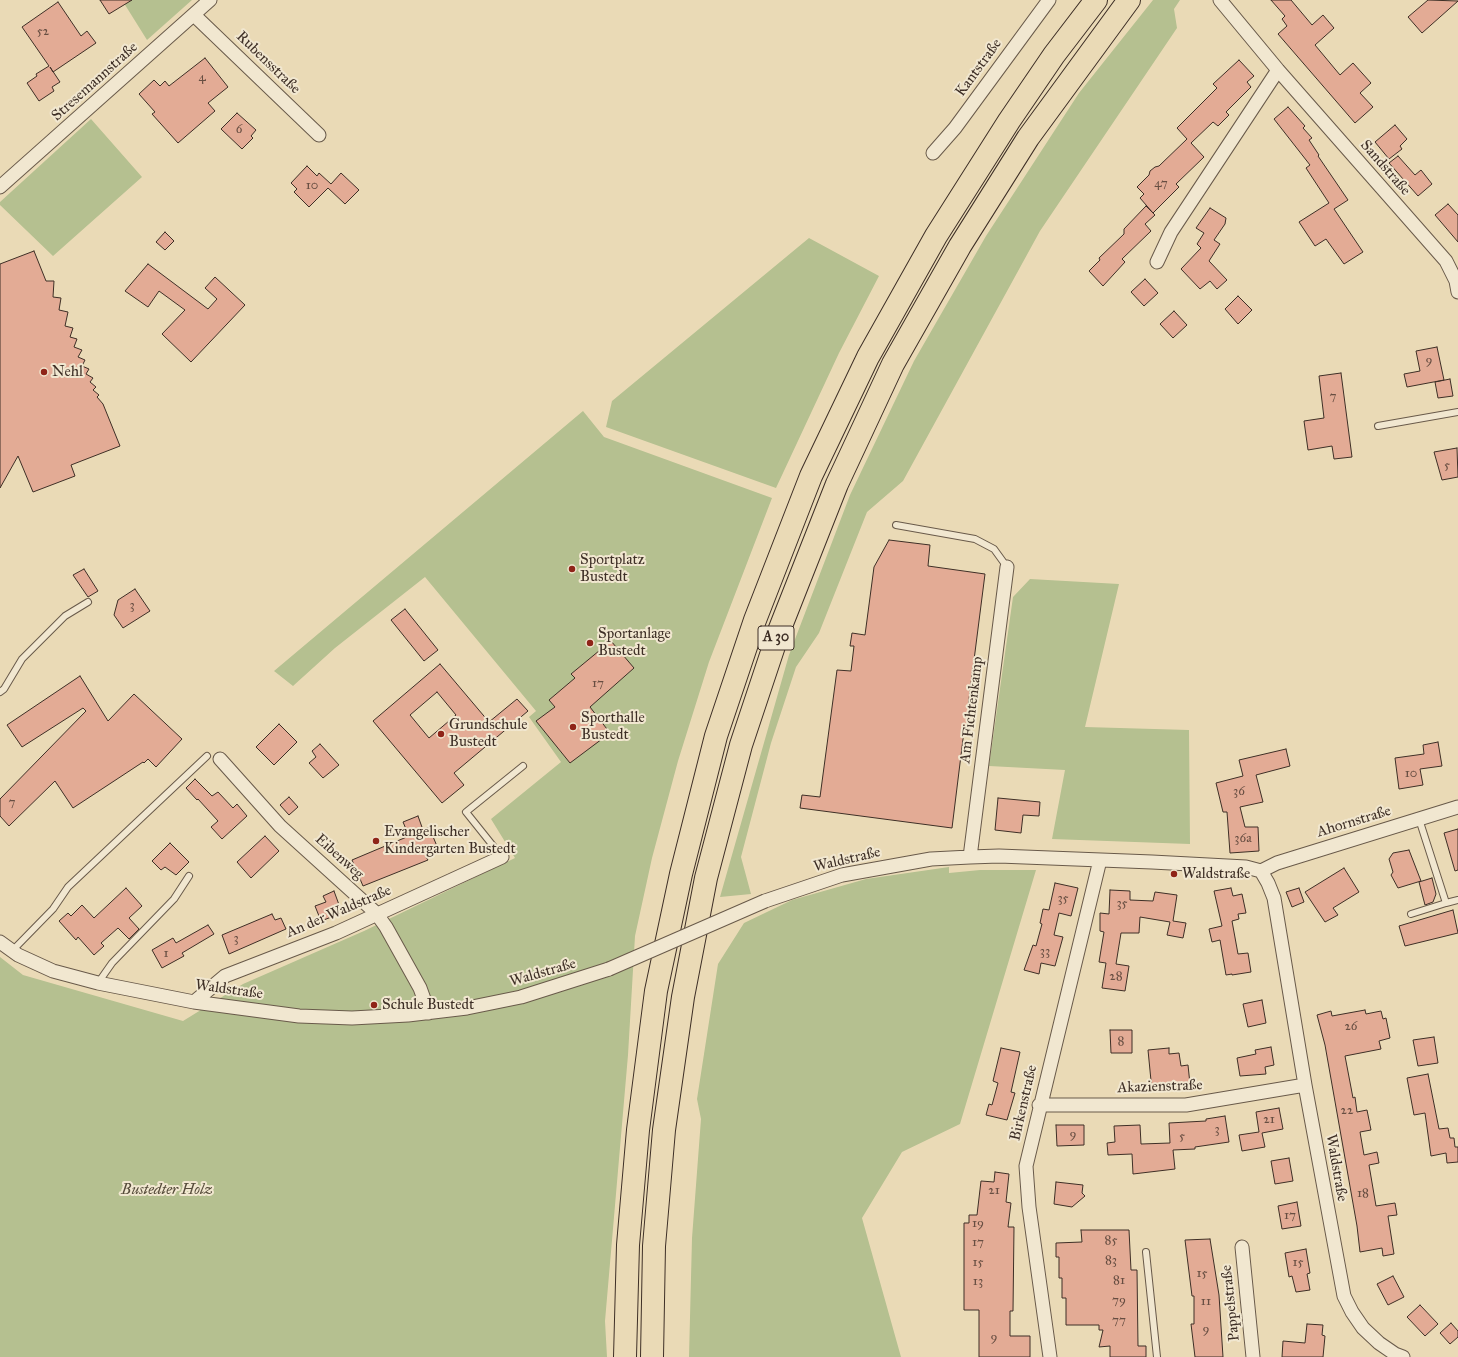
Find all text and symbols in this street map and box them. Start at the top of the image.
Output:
house number: 52 [37,24,49,40]
street label: Rubensstraße [232,28,304,98]
street label: Kantstraße [952,36,1006,100]
street label: Stresemannstraße [48,39,142,125]
house number: 4 [198,70,206,86]
house number: 6 [236,122,242,138]
street label: Sandstraße [1356,137,1414,199]
house number: 47 [1154,176,1168,192]
house number: 10 [306,178,318,194]
house number: 9 [1426,353,1432,369]
place label: Nehl [52,363,83,381]
marker: Nehl [39,367,49,377]
house number: 7 [1330,389,1336,405]
house number: 5 [1444,458,1450,474]
place label: Sportplatz Bustedt [580,551,645,586]
marker: Sportplatz Bustedt [567,564,577,574]
house number: 3 [129,598,135,614]
place label: Sportanlage Bustedt [598,625,671,660]
road number: A 30 [758,626,794,650]
marker: Sportanlage Bustedt [585,638,595,648]
street label: Am Fichtenkamp [957,656,987,764]
house number: 17 [592,676,604,692]
place label: Sporthalle Bustedt [581,709,645,744]
place label: Grundschule Bustedt [449,716,528,751]
marker: Sporthalle Bustedt [568,722,578,732]
marker: Grundschule Bustedt [436,729,446,739]
house number: 10 [1405,766,1417,782]
house number: 36 [1233,784,1245,800]
house number: 7 [9,795,15,811]
street label: Ahornstraße [1315,802,1393,842]
place label: Evangelischer Kindergarten Bustedt [384,823,516,858]
street label: Eibenweg [311,830,367,884]
house number: 36a [1234,831,1252,847]
marker: Evangelischer Kindergarten Bustedt [371,836,381,846]
street label: Waldstraße [812,844,882,876]
place label: Waldstraße [1182,865,1250,883]
marker: Waldstraße [1169,869,1179,879]
street label: An der Waldstraße [284,882,394,942]
house number: 35 [1057,891,1069,907]
house number: 35 [1116,896,1128,912]
house number: 3 [233,931,239,947]
house number: 33 [1040,944,1050,960]
house number: 1 [163,946,169,962]
street label: Waldstraße [508,955,578,991]
house number: 28 [1109,969,1123,985]
street label: Waldstraße [194,976,264,1004]
place label: Schule Bustedt [382,996,474,1014]
marker: Schule Bustedt [369,1000,379,1010]
house number: 26 [1344,1019,1358,1035]
house number: 8 [1118,1034,1124,1050]
street label: Birkenstraße [1007,1063,1041,1143]
street label: Akazienstraße [1117,1077,1203,1097]
house number: 22 [1341,1103,1353,1119]
house number: 21 [1263,1112,1275,1128]
house number: 3 [1214,1122,1220,1138]
house number: 9 [1070,1127,1076,1143]
house number: 5 [1179,1129,1185,1145]
street label: Waldstraße [1321,1133,1351,1203]
park label: Bustedter Holz [121,1181,213,1199]
house number: 21 [988,1183,1000,1199]
house number: 18 [1357,1186,1369,1202]
house number: 17 [1284,1208,1296,1224]
house number: 19 [972,1216,984,1232]
house number: 85 [1105,1233,1117,1249]
house number: 17 [972,1235,984,1251]
house number: 83 [1105,1253,1117,1269]
house number: 15 [972,1255,984,1271]
house number: 15 [1292,1255,1304,1271]
street label: Pappelstraße [1218,1264,1244,1342]
house number: 15 [1196,1266,1208,1282]
house number: 81 [1113,1273,1125,1289]
house number: 13 [973,1274,983,1290]
house number: 79 [1112,1293,1126,1309]
house number: 11 [1201,1294,1211,1310]
house number: 77 [1112,1313,1126,1329]
house number: 9 [1203,1322,1209,1338]
house number: 9 [991,1330,997,1346]

